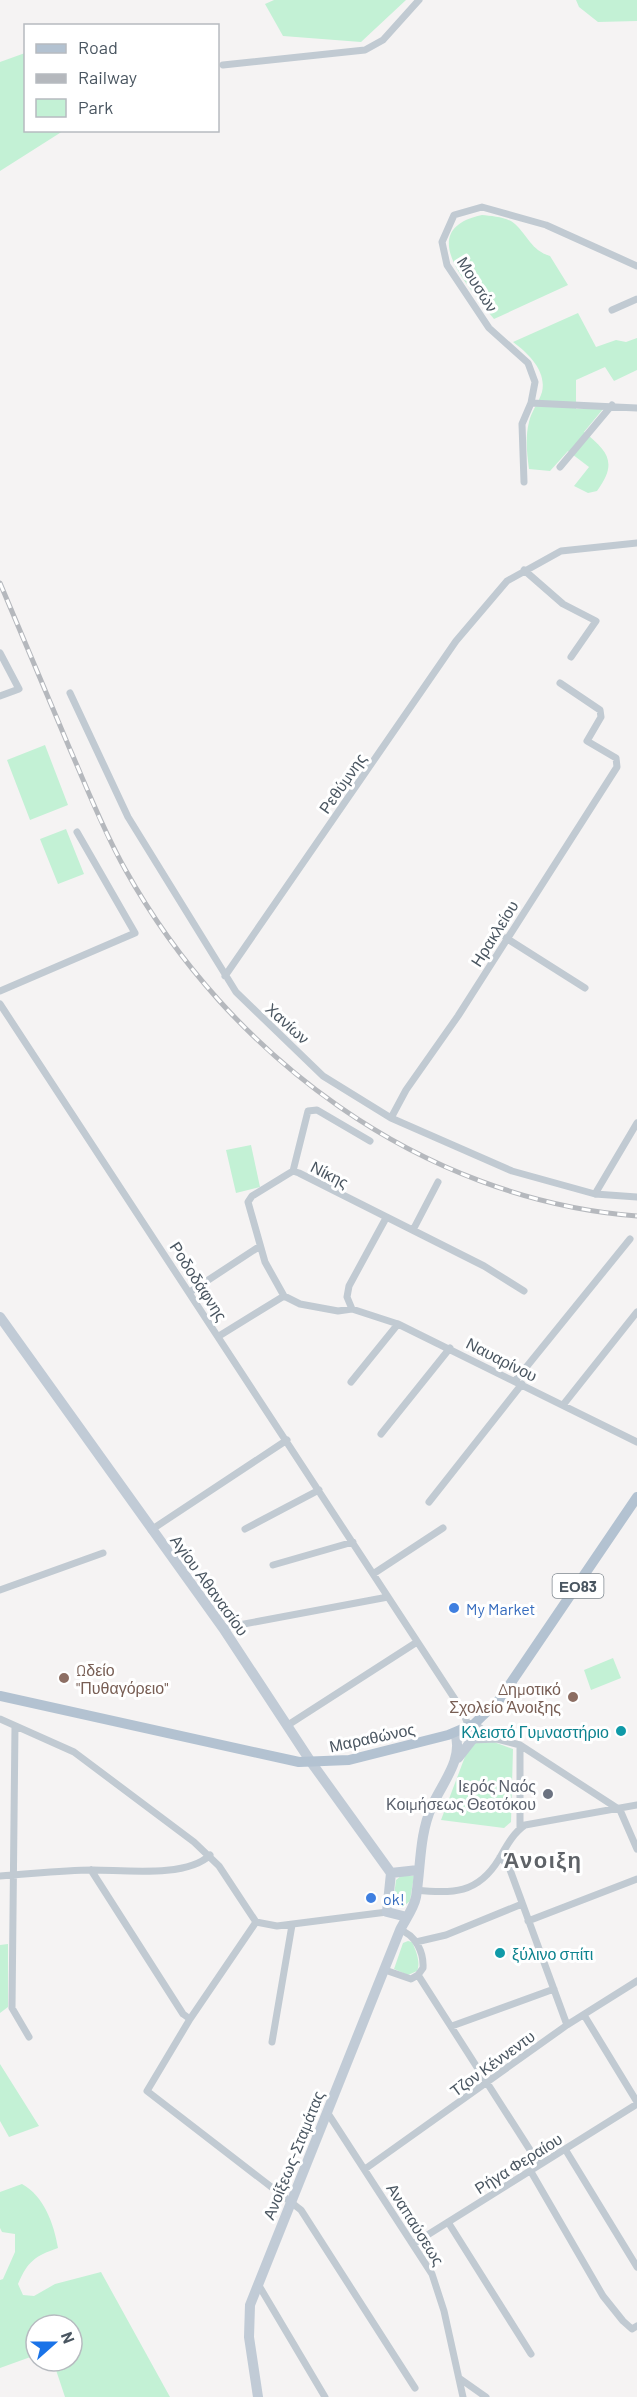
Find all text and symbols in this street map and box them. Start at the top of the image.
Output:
legend [24,24,219,132]
text: Road [78,36,118,58]
text: Railway [78,66,137,88]
text: Park [78,96,113,118]
street label: Μουσών [454,253,502,315]
street label: Ρεθύμνης [314,749,370,817]
street label: Ηρακλείου [466,896,522,970]
street label: Χανίων [262,999,314,1047]
street label: Νίκης [308,1157,352,1192]
street label: Ροδοδάφνης [166,1238,232,1324]
street label: Ναυαρίνου [463,1333,541,1385]
street label: Αγίου Αθανασίου [167,1531,253,1639]
road number: ΕΟ83 [552,1574,604,1598]
place label: My Market [466,1599,535,1618]
marker: My Market [447,1601,461,1615]
place label: Ωδείο "Πυθαγόρειο" [76,1660,168,1697]
marker: Ωδείο "Πυθαγόρειο" [57,1671,71,1685]
place label: Δημοτικό Σχολείο Άνοιξης [449,1679,561,1717]
marker: Δημοτικό Σχολείο Άνοιξης [566,1690,580,1704]
street label: Μαραθώνος [328,1719,417,1755]
place label: Κλειστό Γυμναστήριο [461,1722,609,1741]
marker: Κλειστό Γυμναστήριο [614,1724,628,1738]
place label: Ιερός Ναός Κοιμήσεως Θεοτόκου [386,1776,536,1813]
marker: Ιερός Ναός Κοιμήσεως Θεοτόκου [541,1787,555,1801]
district label: Άνοιξη [503,1846,583,1873]
place label: ok! [383,1889,405,1908]
marker: ok! [364,1891,378,1905]
place label: ξύλινο σπίτι [512,1944,594,1964]
marker: ξύλινο σπίτι [493,1946,507,1960]
street label: Τζον Κέννεντυ [446,2026,539,2101]
street label: Ανοίξεως-Σταμάτας [259,2088,329,2223]
street label: Ρήγα Φεραίου [471,2129,565,2197]
street label: Αναπαύσεως [383,2179,449,2269]
north arrow [24,2313,84,2373]
text: N [58,2329,79,2346]

